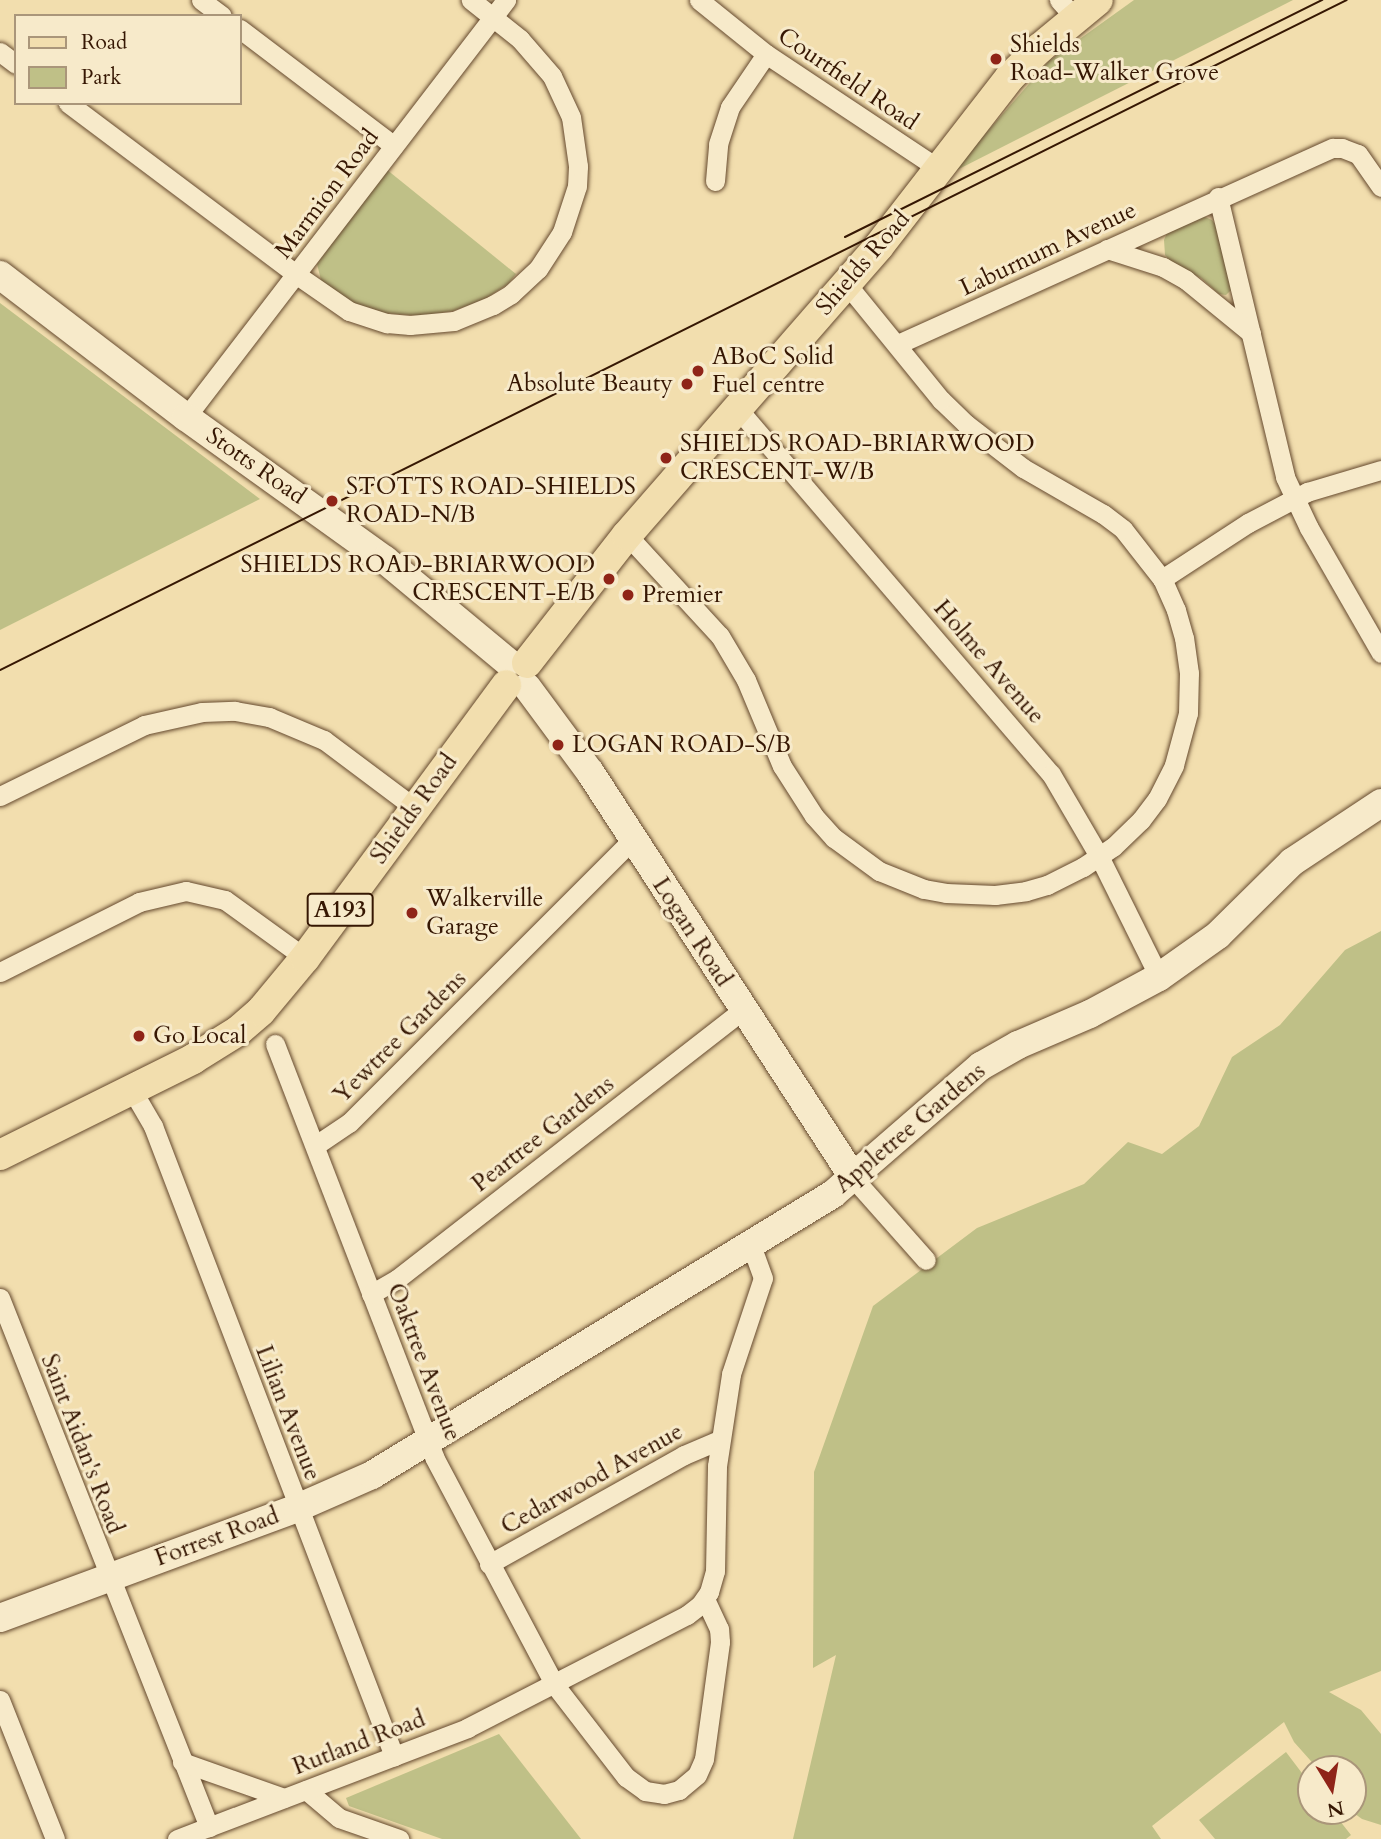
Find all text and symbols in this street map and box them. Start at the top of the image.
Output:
legend [14,14,242,105]
street label: Courtfield Road [772,21,924,137]
text: Road [81,28,127,57]
place label: Shields Road-Walker Grove [1010,31,1219,87]
marker: Shields Road-Walker Grove [988,51,1004,67]
text: Park [81,63,121,92]
street label: Marmion Road [269,124,385,264]
street label: Laburnum Avenue [955,196,1141,302]
street label: Shields Road [810,205,916,321]
place label: ABoC Solid Fuel centre [712,343,834,399]
marker: ABoC Solid Fuel centre [690,363,706,379]
place label: Absolute Beauty [507,370,673,398]
marker: Absolute Beauty [679,376,695,392]
street label: Stotts Road [201,421,311,511]
place label: SHIELDS ROAD-BRIARWOOD CRESCENT-W/B [680,430,1035,486]
marker: SHIELDS ROAD-BRIARWOOD CRESCENT-W/B [658,450,674,466]
place label: STOTTS ROAD-SHIELDS ROAD-N/B [346,473,636,529]
marker: STOTTS ROAD-SHIELDS ROAD-N/B [324,493,340,509]
place label: SHIELDS ROAD-BRIARWOOD CRESCENT-E/B [240,551,595,607]
marker: SHIELDS ROAD-BRIARWOOD CRESCENT-E/B [601,571,617,587]
place label: Premier [642,581,723,609]
marker: Premier [620,587,636,603]
street label: Holme Avenue [927,594,1051,730]
place label: LOGAN ROAD-S/B [572,731,791,759]
marker: LOGAN ROAD-S/B [550,737,566,753]
street label: Shields Road [364,748,464,870]
street label: Logan Road [646,872,738,992]
place label: Walkerville Garage [426,885,543,941]
road number: A193 [305,890,375,930]
marker: Walkerville Garage [404,905,420,921]
street label: Yewtree Gardens [328,965,472,1109]
place label: Go Local [153,1022,246,1050]
marker: Go Local [131,1028,147,1044]
street label: Appletree Gardens [829,1057,991,1199]
street label: Peartree Gardens [466,1070,620,1198]
street label: Oaktree Avenue [381,1279,467,1445]
street label: Lilian Avenue [249,1341,327,1485]
street label: Saint Aidan's Road [34,1350,130,1538]
street label: Cedarwood Avenue [496,1417,688,1541]
street label: Forrest Road [151,1501,283,1573]
street label: Rutland Road [289,1705,429,1781]
north arrow [1297,1755,1367,1825]
text: N [1325,1794,1346,1823]

